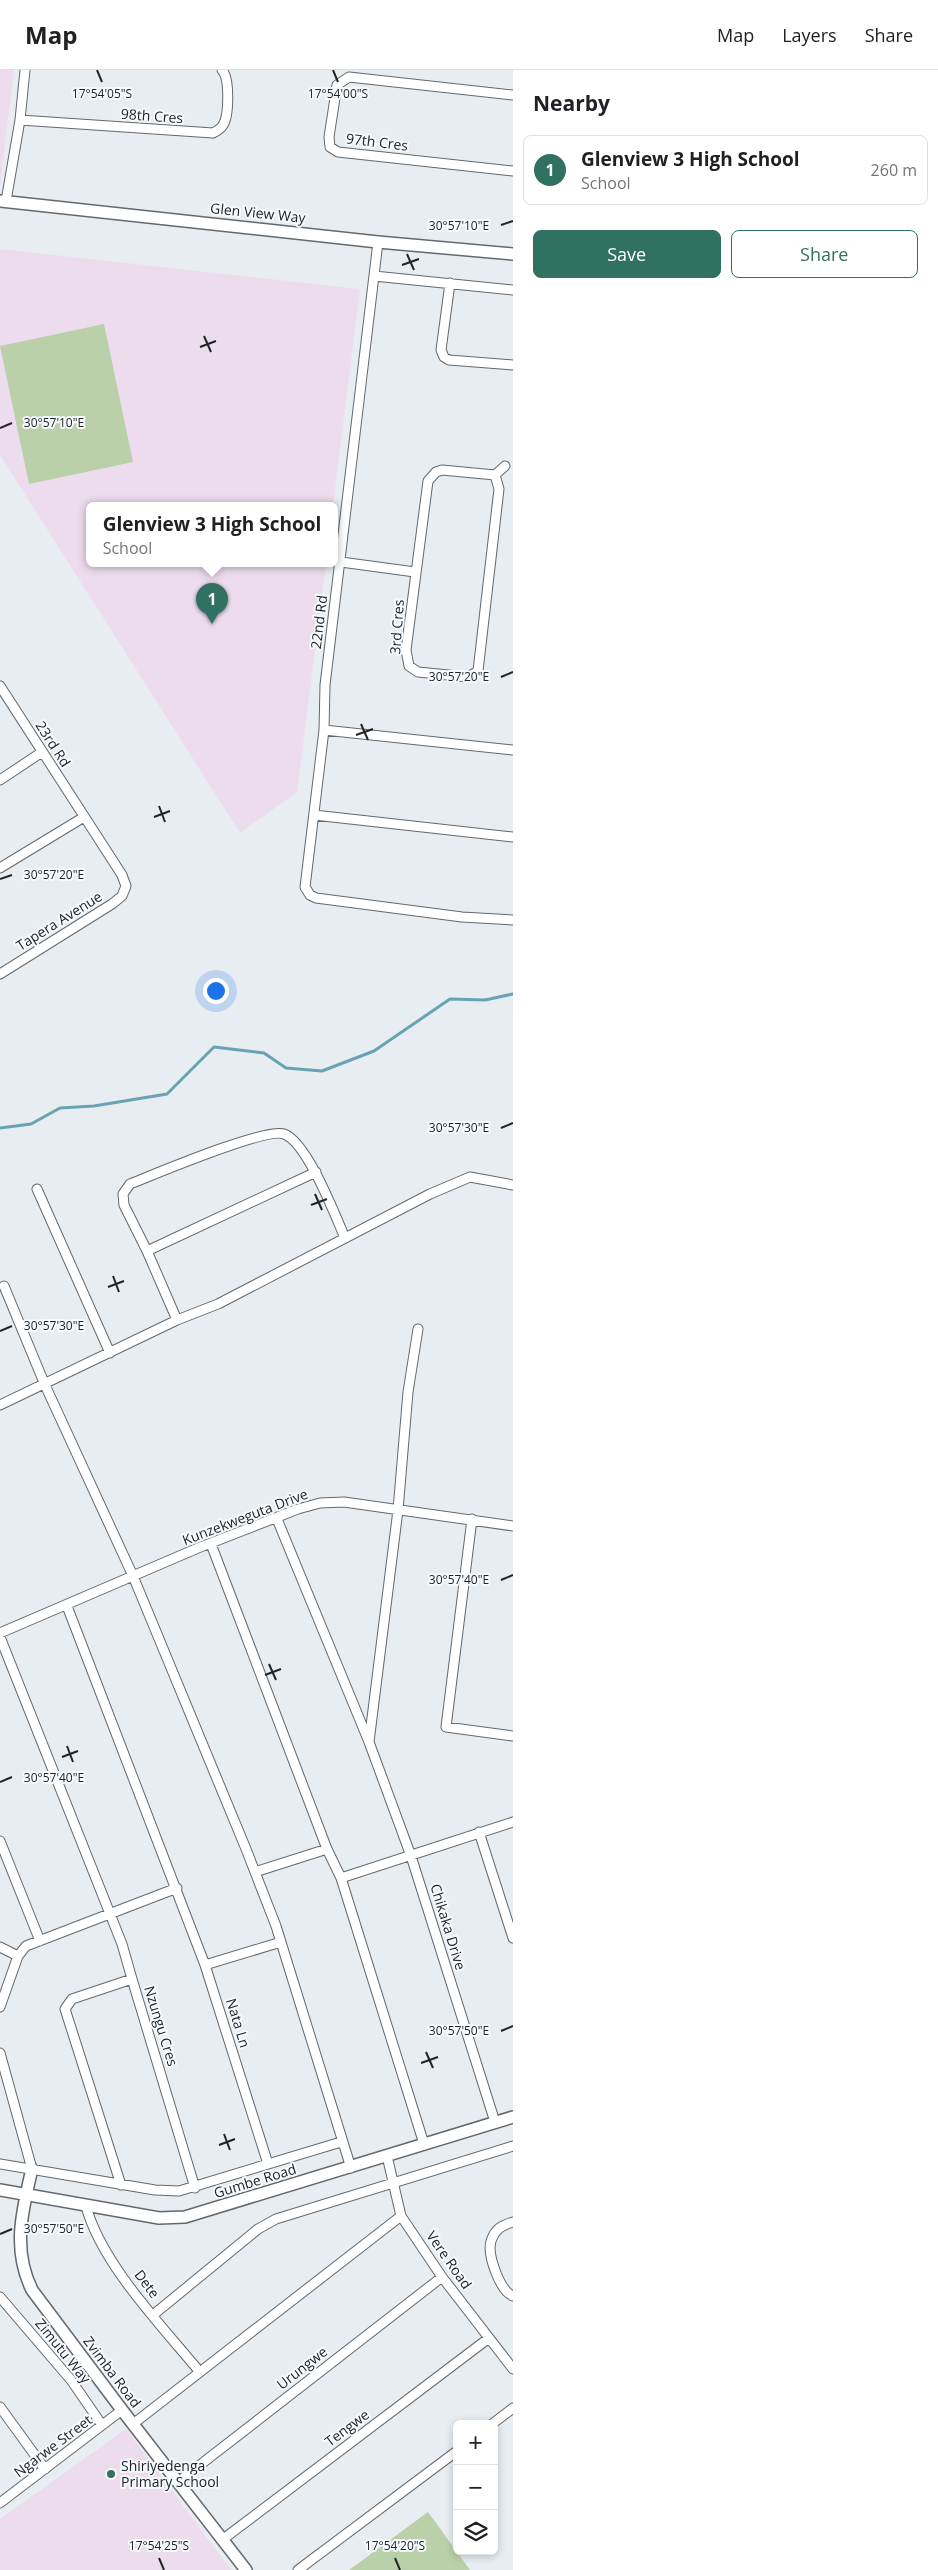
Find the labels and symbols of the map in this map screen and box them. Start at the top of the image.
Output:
text: 17°54'05"S [72,85,132,102]
text: 17°54'00"S [308,85,368,102]
street label: 98th Cres [120,104,184,127]
street label: 97th Cres [345,128,409,155]
street label: Glen View Way [209,198,308,227]
text: 30°57'10"E [429,217,489,234]
text: 30°57'10"E [24,414,84,431]
pin: 1 [196,583,228,624]
street label: 22nd Rd [306,594,331,650]
street label: 3rd Cres [385,599,408,655]
text: 30°57'20"E [429,668,489,685]
street label: 23rd Rd [32,717,75,770]
text: 30°57'20"E [24,866,84,883]
street label: Tapera Avenue [12,887,105,955]
your location [203,978,229,1004]
text: 30°57'30"E [429,1119,489,1136]
text: 30°57'30"E [24,1317,84,1334]
street label: Kunzekweguta Drive [179,1484,310,1549]
text: 30°57'40"E [429,1571,489,1588]
text: 30°57'40"E [24,1769,84,1786]
street label: Chikaka Drive [426,1881,471,1972]
street label: Nzungu Cres [140,1983,183,2069]
street label: Nata Ln [222,1996,255,2050]
text: 30°57'50"E [429,2022,489,2039]
street label: Gumbe Road [211,2159,298,2202]
text: 30°57'50"E [24,2220,84,2237]
street label: Vere Road [422,2227,476,2293]
street label: Dete [131,2266,164,2302]
street label: Zimutu Way [31,2314,96,2388]
street label: Zvimba Road [79,2332,146,2411]
street label: Urungwe [272,2342,331,2393]
street label: Tengwe [321,2405,373,2450]
street label: Ngarwe Street [10,2410,96,2481]
place label: Shiriyedenga Primary School [121,2456,219,2491]
marker: Shiriyedenga Primary School [105,2468,117,2480]
text: 17°54'25"S [129,2537,189,2554]
text: 17°54'20"S [365,2537,425,2554]

